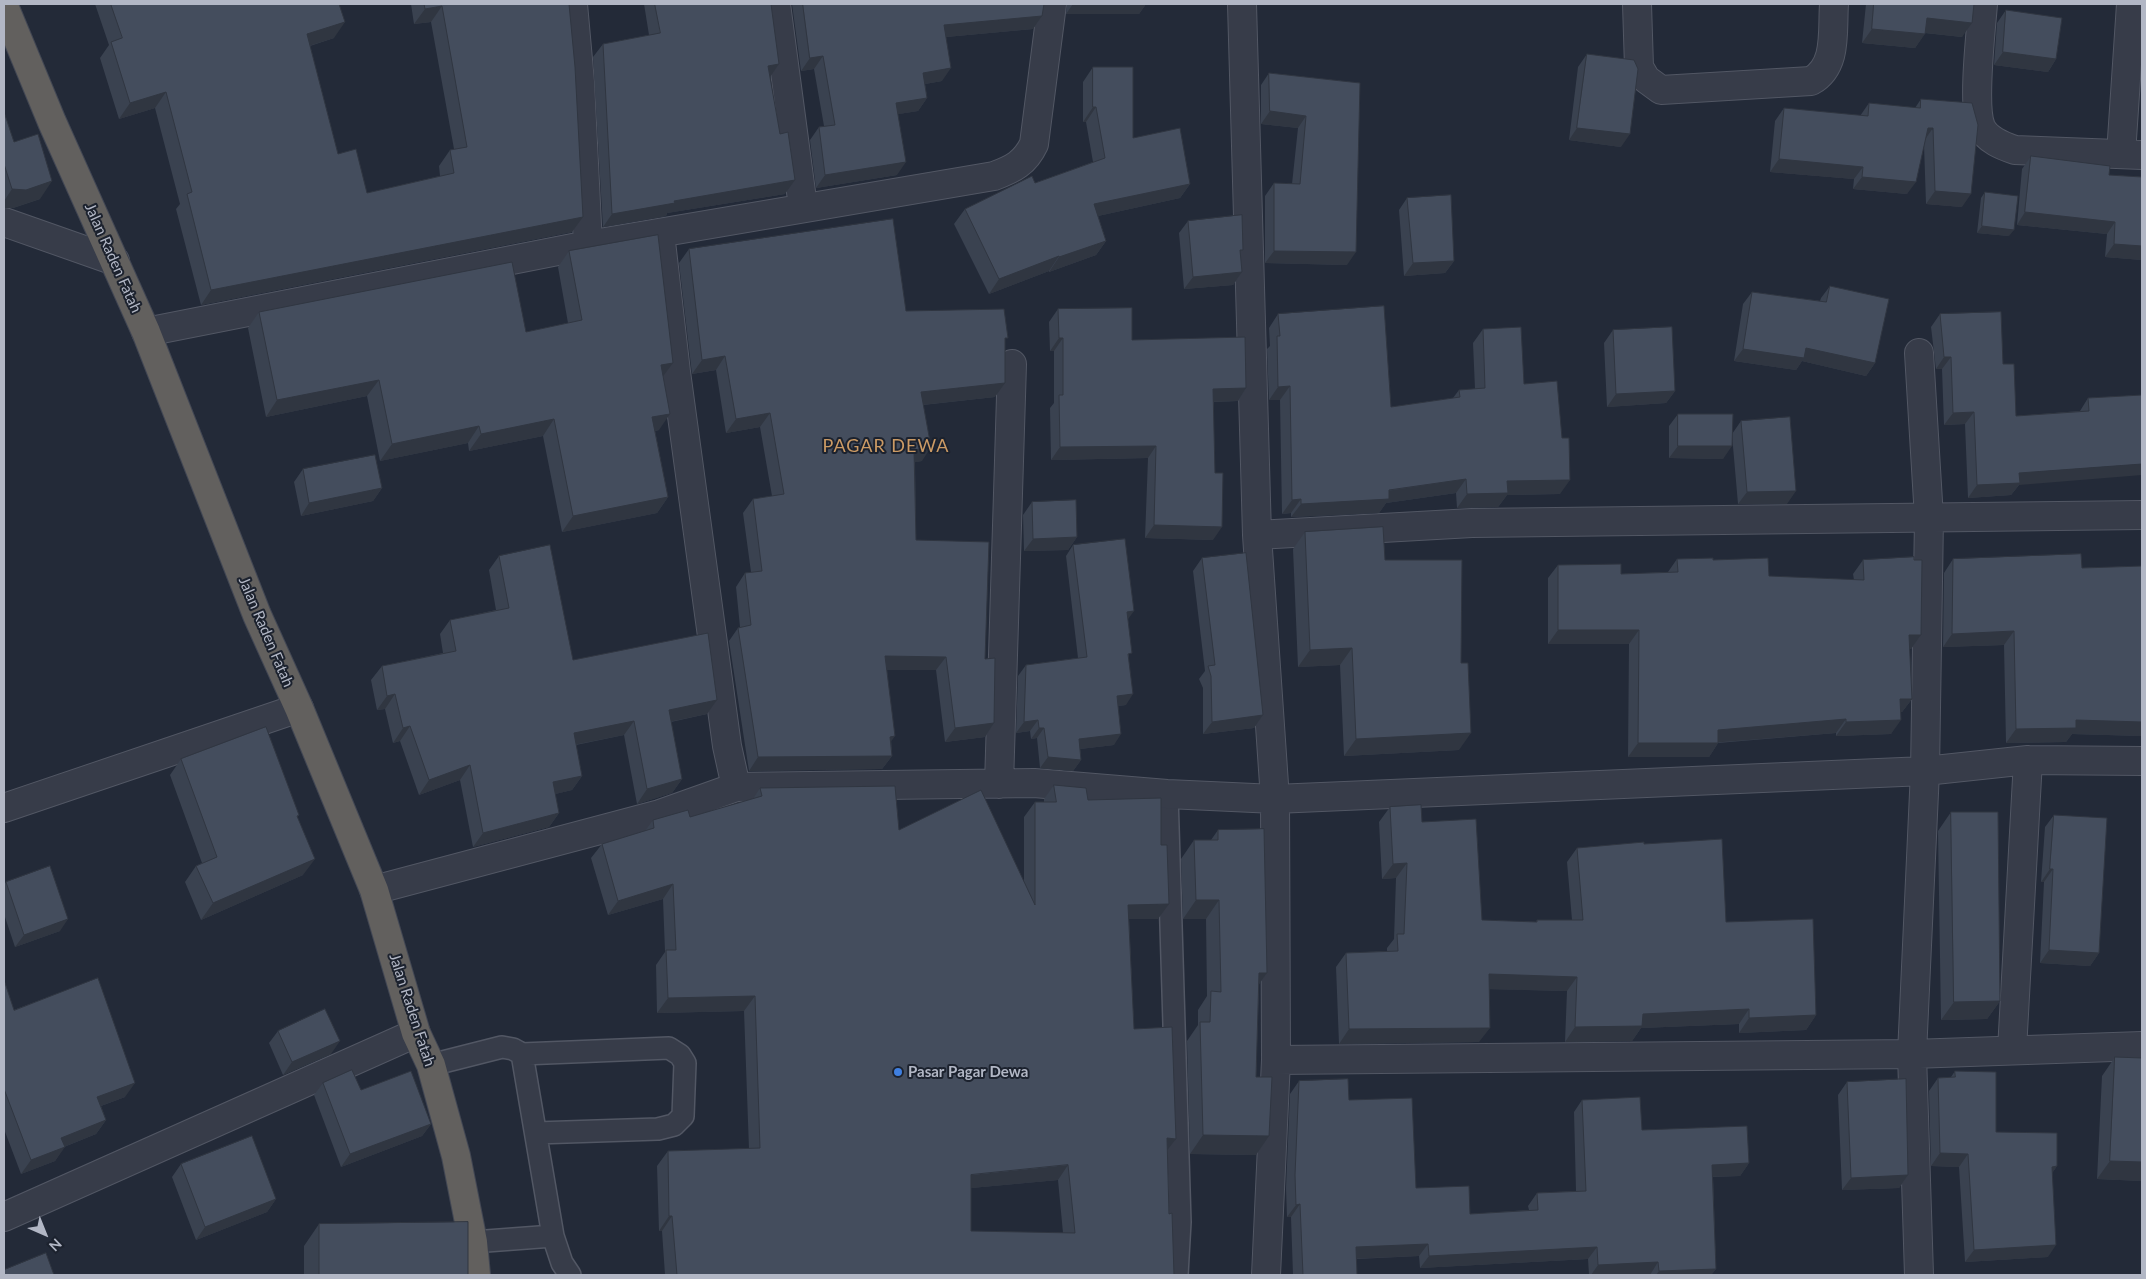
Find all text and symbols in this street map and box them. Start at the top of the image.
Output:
street label: Jalan Raden Fatah [81,200,145,316]
district label: PAGAR DEWA [821,435,951,457]
street label: Jalan Raden Fatah [235,574,297,690]
street label: Jalan Raden Fatah [385,951,439,1069]
place label: Pasar Pagar Dewa [908,1063,1028,1081]
marker: Pasar Pagar Dewa [892,1066,904,1078]
north arrow [20,1209,70,1259]
text: N [46,1235,66,1255]

